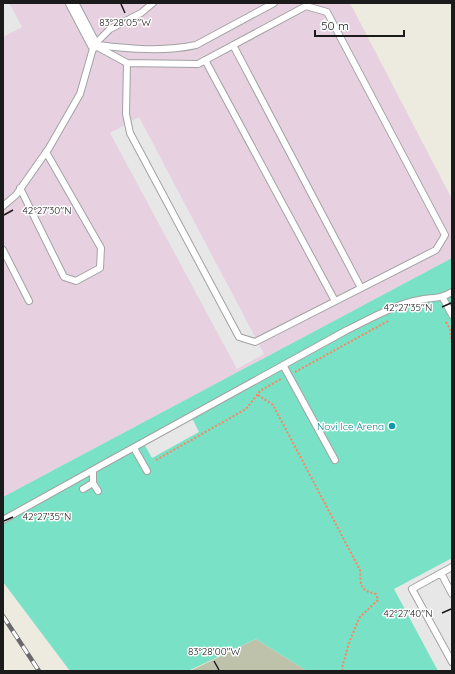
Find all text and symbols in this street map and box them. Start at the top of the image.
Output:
scale bar [315,12,404,38]
text: 83°28'05"W [99,16,151,29]
text: 50 m [321,18,349,33]
text: 42°27'30"N [23,204,71,217]
text: 42°27'35"N [384,301,432,314]
place label: Novi Ice Arena [317,420,384,433]
marker: Novi Ice Arena [387,421,397,431]
text: 42°27'35"N [23,510,71,523]
text: 42°27'40"N [384,607,432,620]
text: 83°28'00"W [188,645,240,658]

